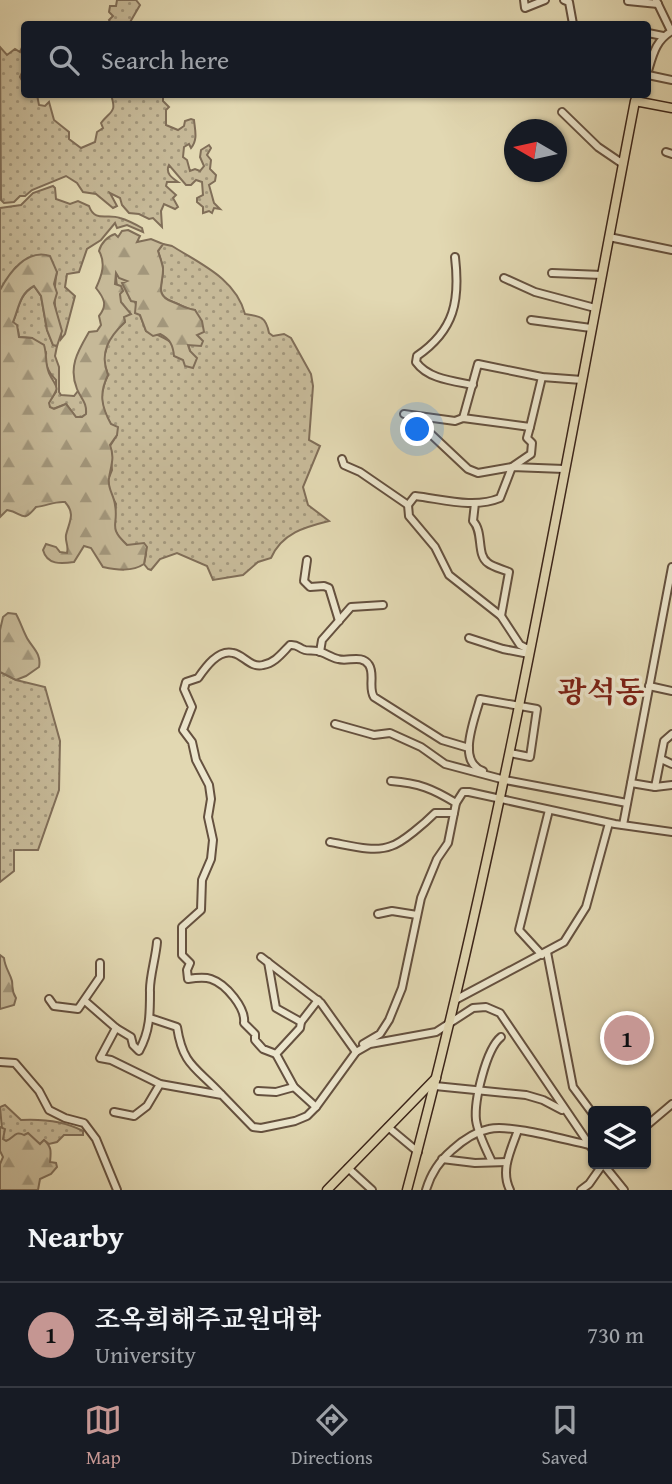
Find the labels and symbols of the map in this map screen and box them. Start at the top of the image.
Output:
north arrow [504,119,567,182]
your location [400,412,434,446]
district label: 광석동 [558,669,644,713]
pin: 1 [604,1012,650,1064]

